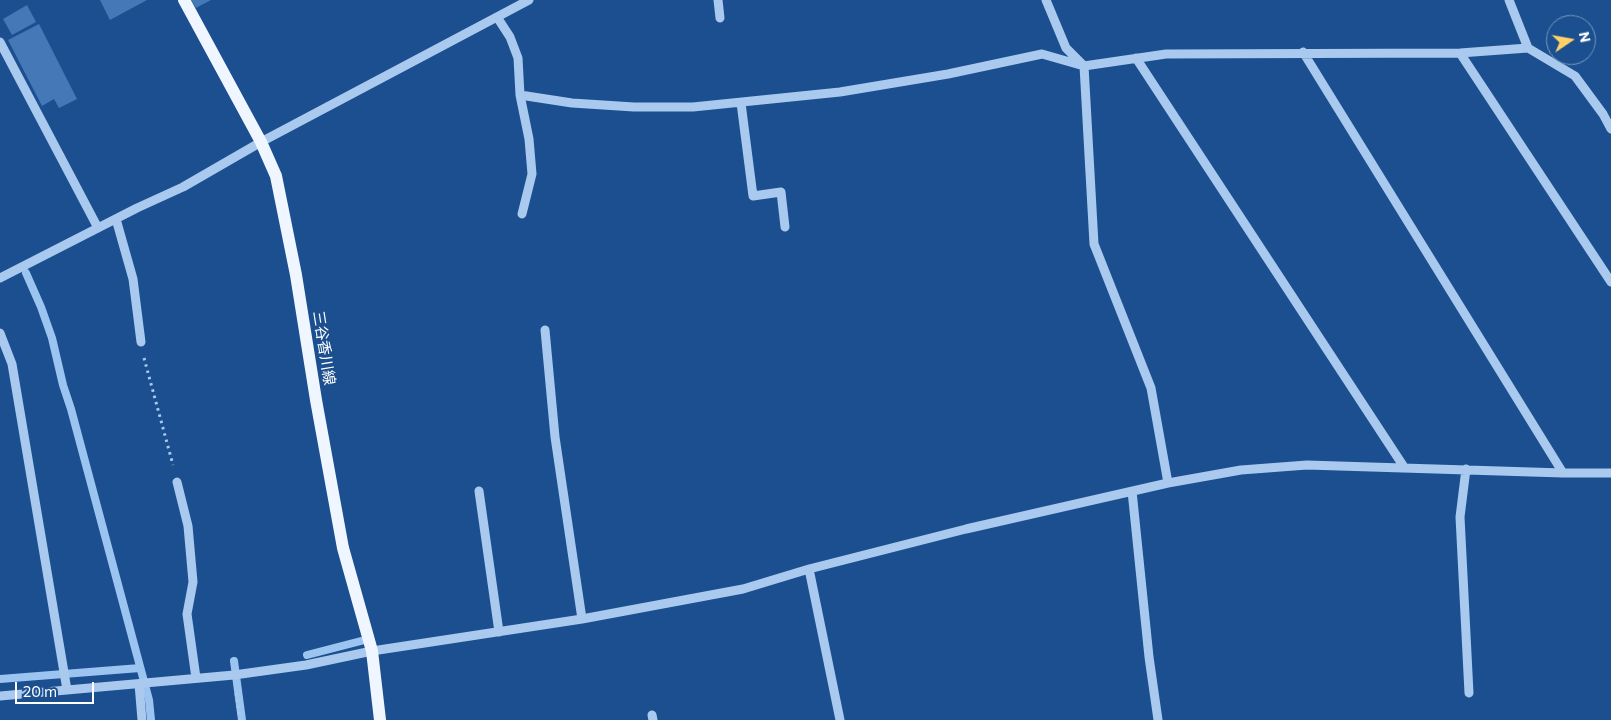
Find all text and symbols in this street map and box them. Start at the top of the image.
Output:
north arrow [1546,15,1596,65]
text: N [1576,30,1595,44]
street label: 三谷香川線 [309,310,339,386]
scale bar [18,672,96,704]
text: 20 m [23,682,57,700]

